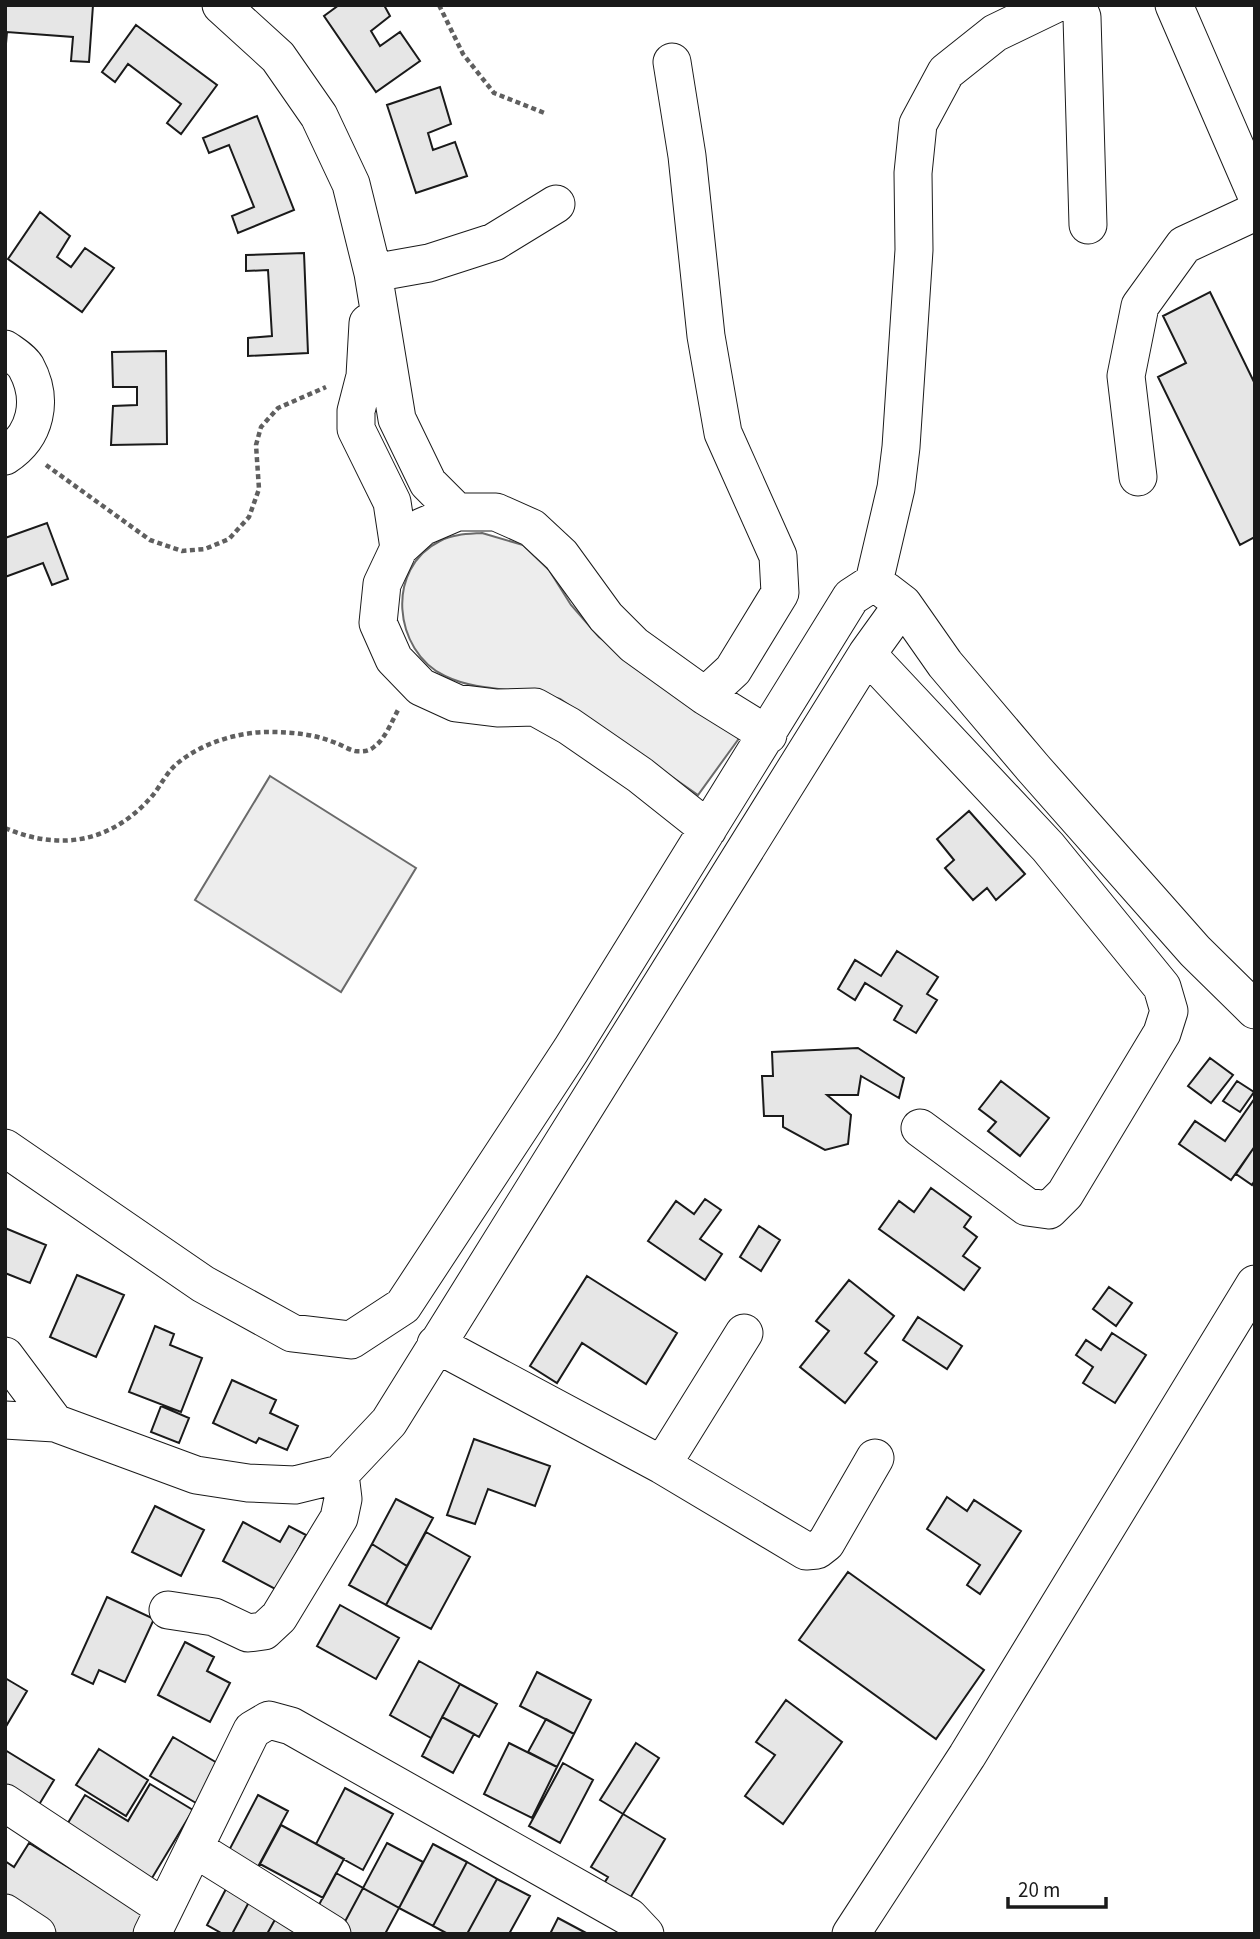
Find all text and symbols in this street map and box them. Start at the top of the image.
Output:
scale bar [1008,1866,1106,1910]
text: 20 m [1018,1875,1060,1905]

